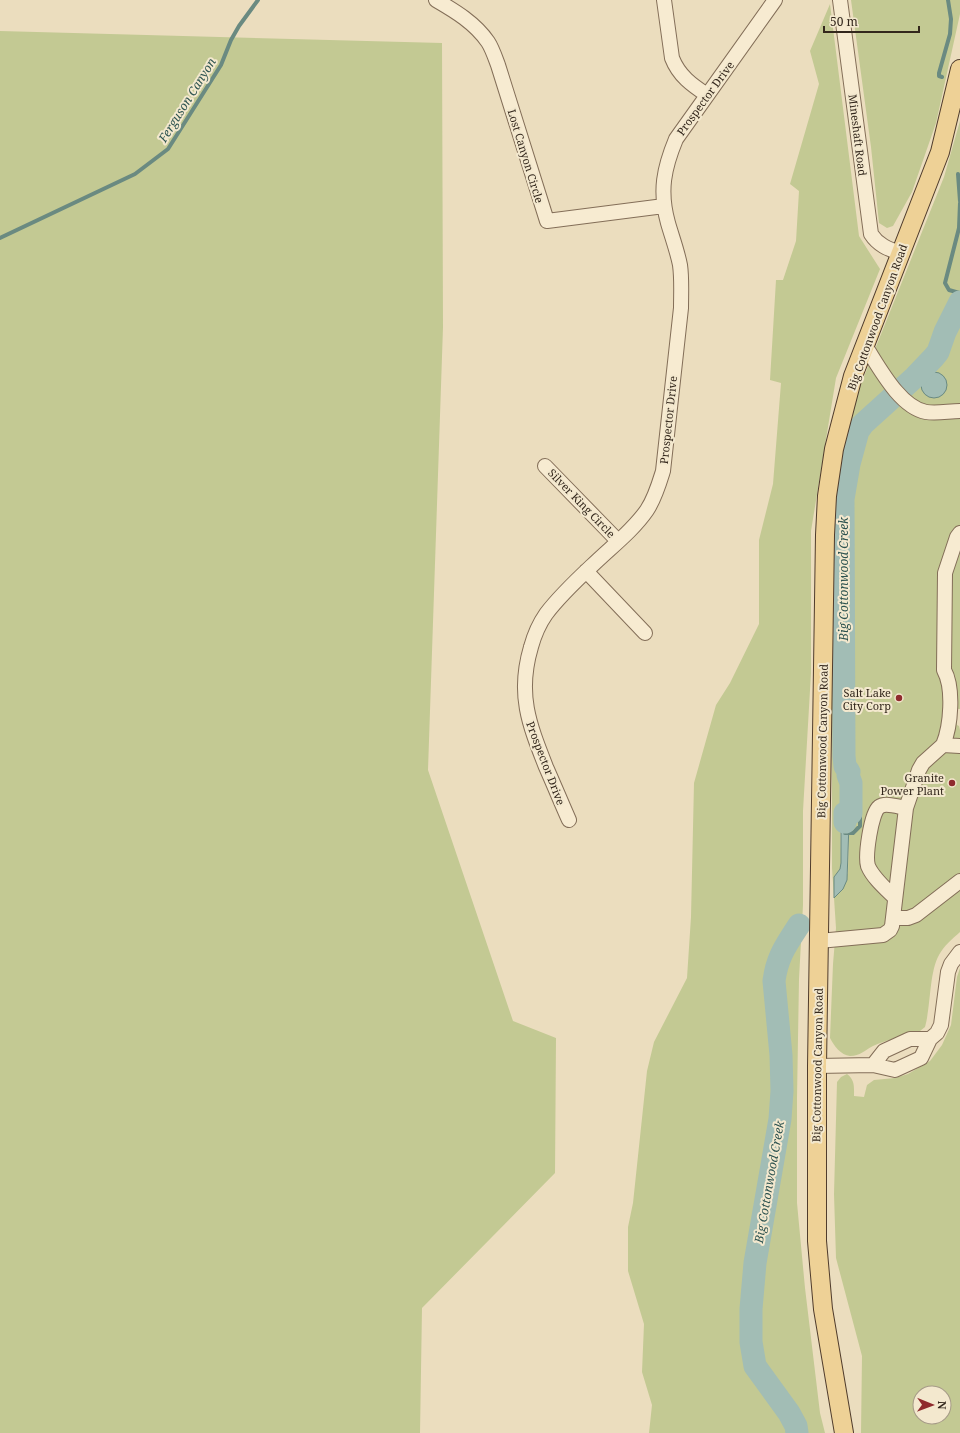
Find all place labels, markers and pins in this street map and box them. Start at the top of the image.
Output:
place label: Salt Lake City Corp [843,685,891,713]
marker: Salt Lake City Corp [894,693,904,703]
place label: Granite Power Plant [880,770,944,798]
marker: Granite Power Plant [947,778,957,788]

